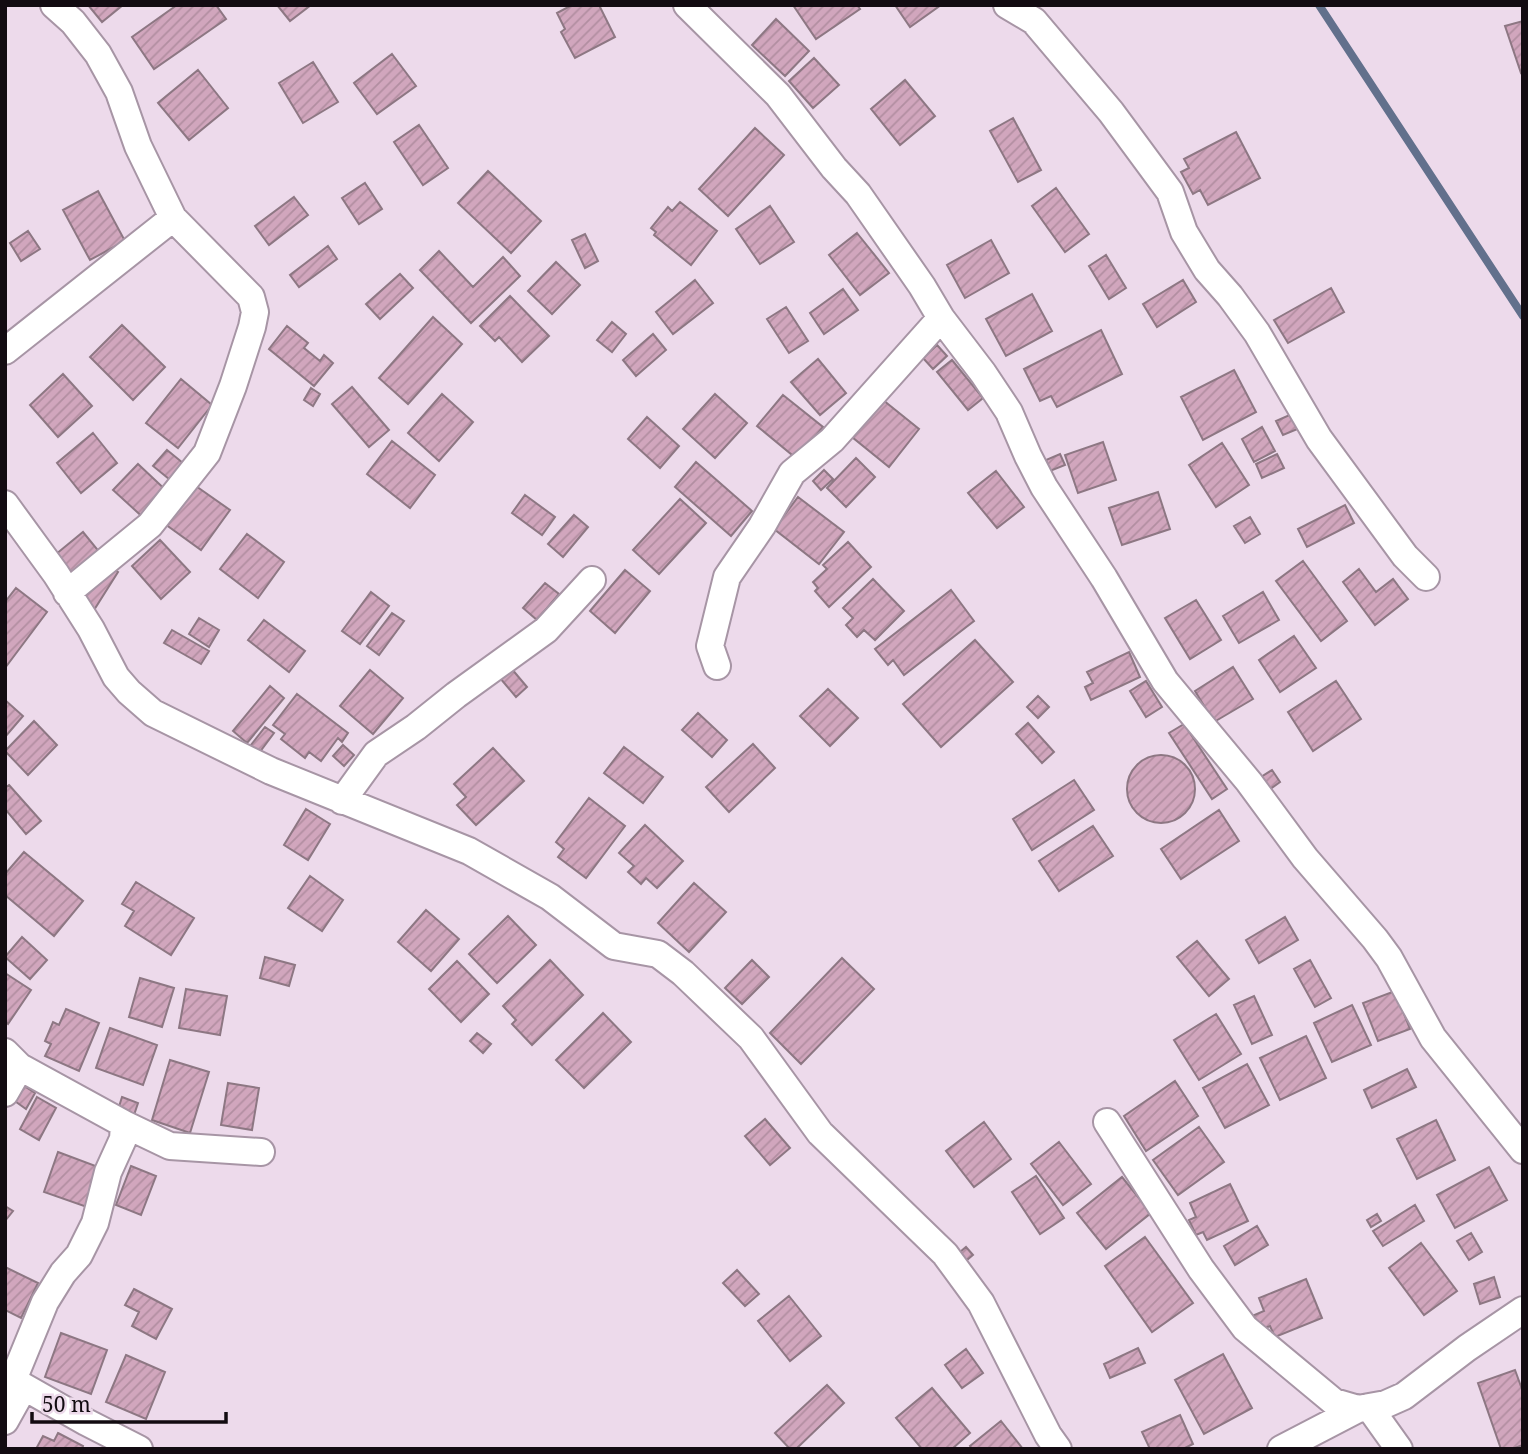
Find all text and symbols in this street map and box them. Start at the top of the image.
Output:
scale bar [32,1380,226,1424]
text: 50 m [42,1390,91,1418]

